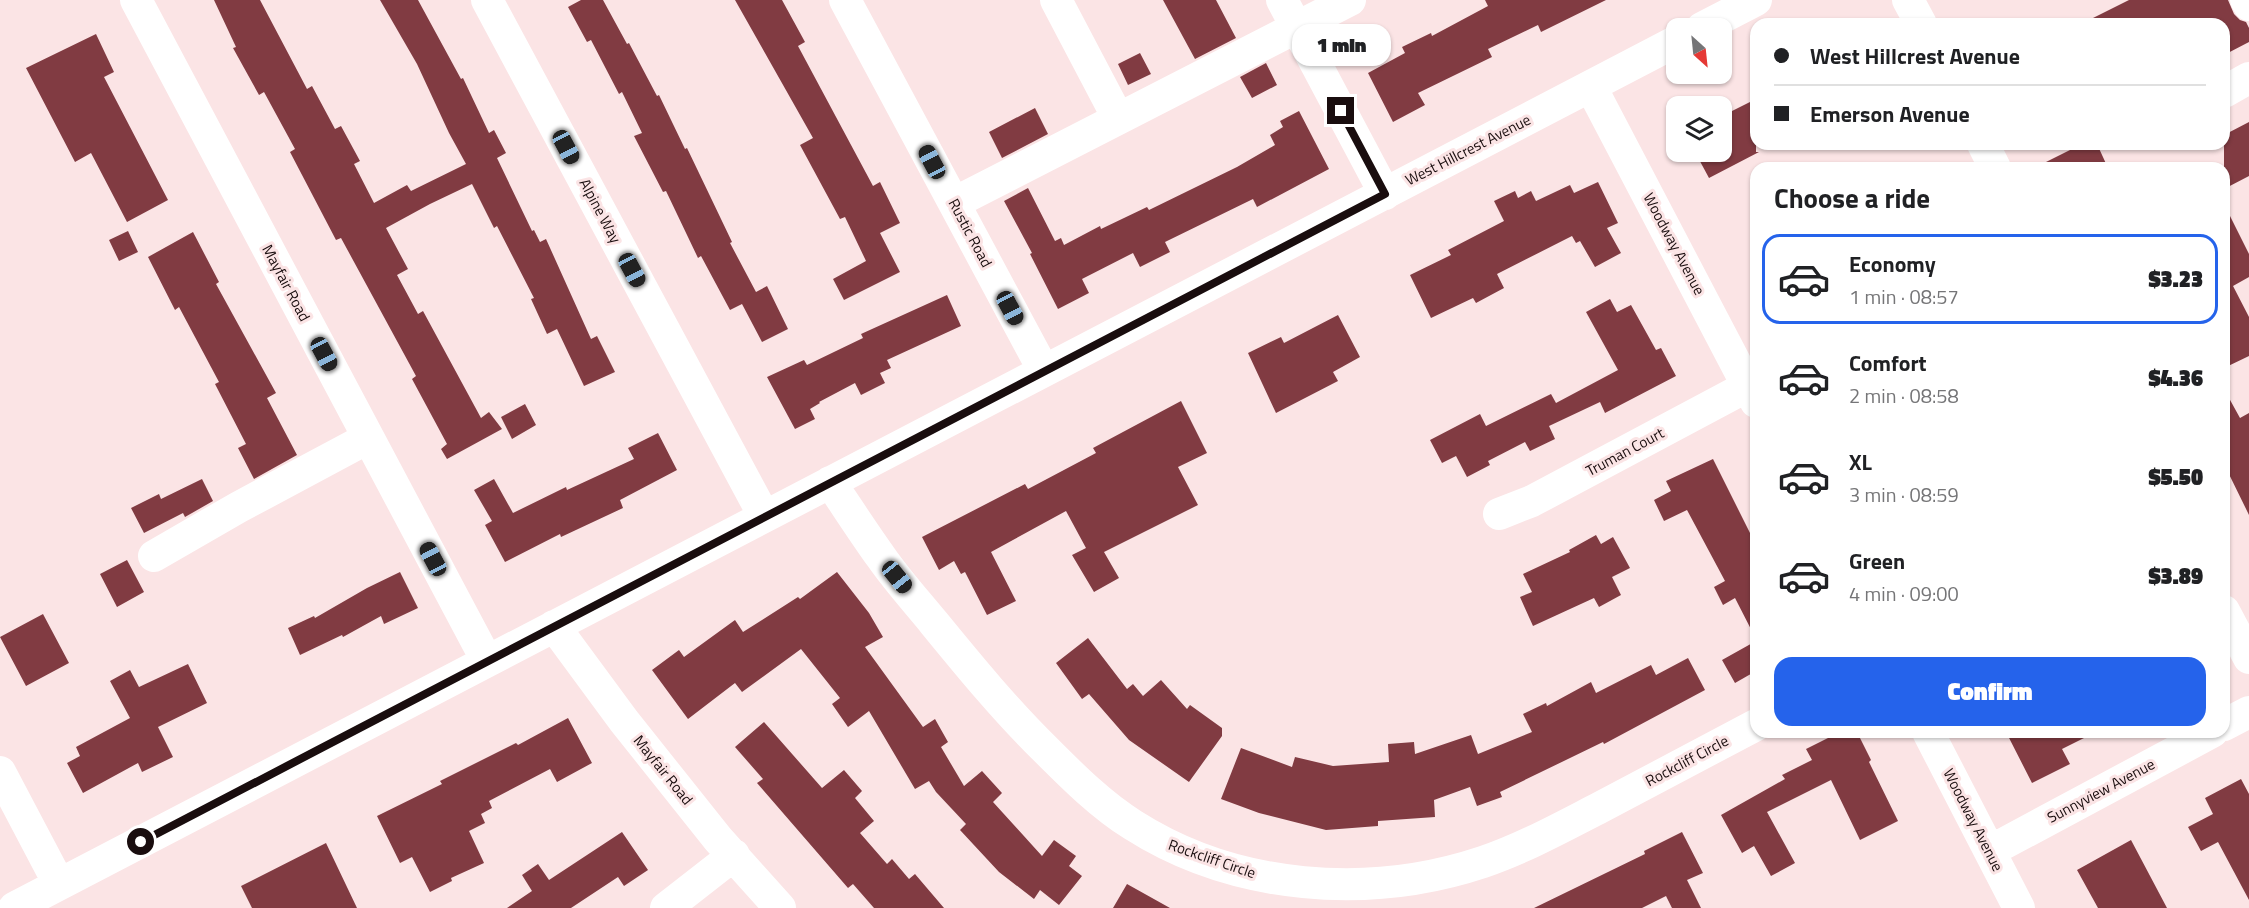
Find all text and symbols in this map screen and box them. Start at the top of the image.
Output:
north arrow [1666,18,1732,84]
map controls [1666,18,1732,162]
callout: 1 min [1292,24,1390,66]
text: 1 min [1317,29,1366,60]
text: West Hillcrest Avenue [1810,39,2020,73]
button: layers [1666,96,1732,162]
route end [1327,97,1354,124]
text: Emerson Avenue [1810,97,1970,131]
street label: West Hillcrest Avenue [1401,108,1535,191]
car [550,127,582,167]
car [916,142,948,182]
street label: Alpine Way [574,174,627,247]
text: Choose a ride [1774,177,1930,218]
street label: Woodway Avenue [1638,188,1711,299]
street label: Rustic Road [943,194,998,271]
street label: Mayfair Road [257,240,316,325]
text: Economy [1849,247,1936,281]
car [616,250,648,290]
icon: car [1777,252,1831,306]
text: $3.23 [2148,262,2203,296]
text: 1 min · 08:57 [1849,281,1959,312]
car [994,288,1026,328]
car [308,334,340,374]
text: Comfort [1849,346,1927,380]
icon: car [1777,351,1831,405]
text: $4.36 [2148,361,2203,395]
text: 2 min · 08:58 [1849,380,1959,411]
street label: Truman Court [1582,421,1669,482]
text: XL [1849,445,1872,479]
icon: car [1777,450,1831,504]
text: $5.50 [2148,460,2203,494]
text: 3 min · 08:59 [1849,479,1959,510]
car [417,539,449,579]
text: Green [1849,544,1905,578]
icon: car [1777,549,1831,603]
car [879,557,915,597]
text: $3.89 [2148,559,2203,593]
text: 4 min · 09:00 [1849,578,1959,609]
button: Confirm [1774,657,2206,726]
street label: Rockcliff Circle [1641,729,1732,792]
street label: Mayfair Road [628,730,699,810]
street label: Sunnyview Avenue [2043,752,2159,829]
street label: Woodway Avenue [1938,764,2009,875]
route start [127,828,154,855]
street label: Rockcliff Circle [1165,833,1259,884]

